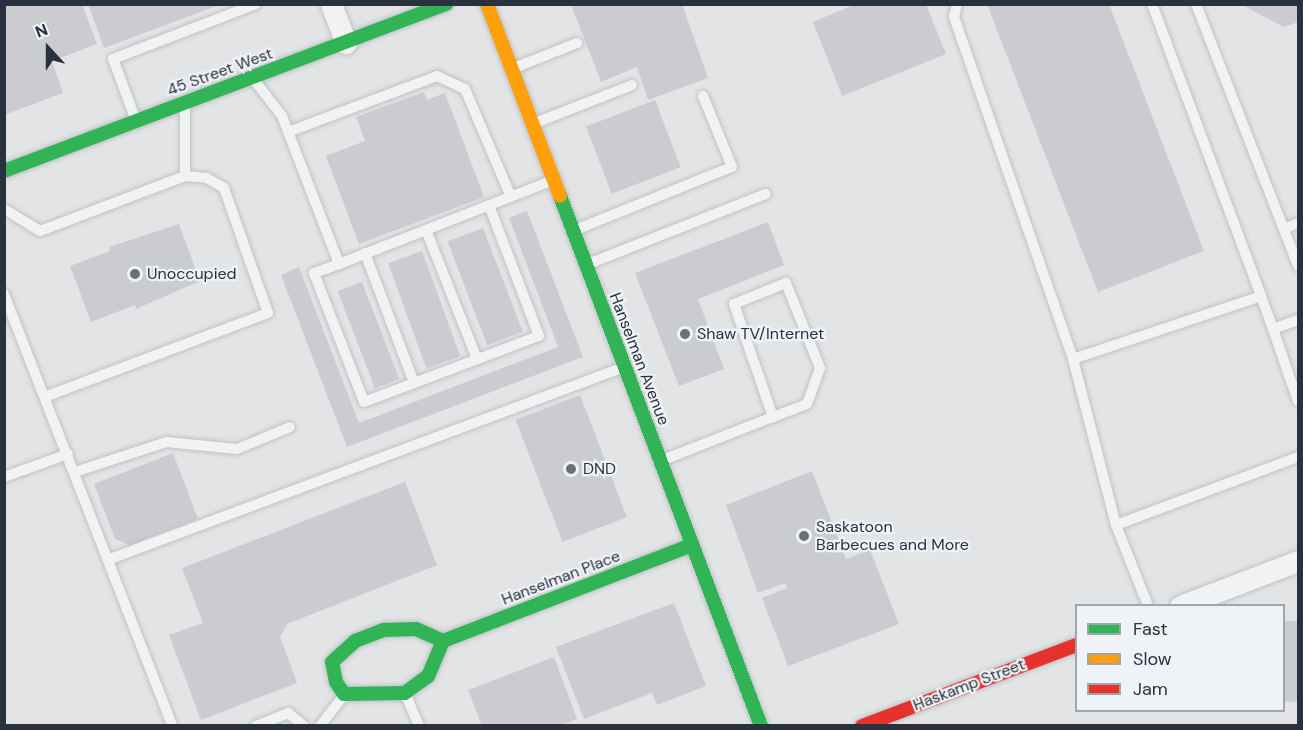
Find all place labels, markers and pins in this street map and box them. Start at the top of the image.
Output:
place label: Unoccupied [147,264,237,284]
marker: Unoccupied [128,267,142,281]
place label: Shaw TV/Internet [697,324,824,344]
marker: Shaw TV/Internet [678,327,692,341]
place label: DND [583,459,616,479]
marker: DND [564,462,578,476]
place label: Saskatoon Barbecues and More [816,517,969,555]
marker: Saskatoon Barbecues and More [797,529,811,543]

